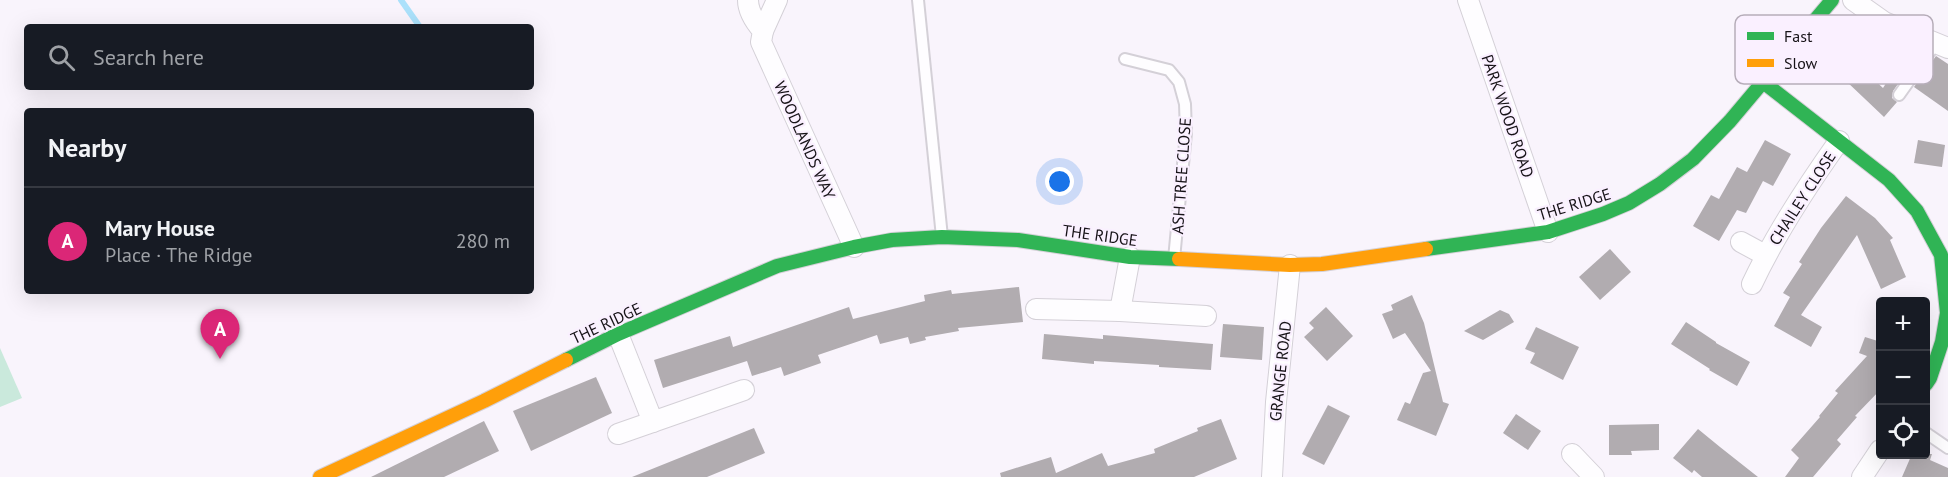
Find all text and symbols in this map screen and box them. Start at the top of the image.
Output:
legend [1735,15,1933,84]
search box [24,24,534,90]
text: Fast [1784,26,1813,46]
icon: search [45,41,78,74]
text: Search here [93,43,204,71]
street label: PARK WOOD ROAD [1478,52,1538,180]
text: Slow [1784,53,1818,73]
street label: WOODLANDS WAY [770,78,840,202]
street label: ASH TREE CLOSE [1167,117,1195,235]
text: Nearby [48,131,126,164]
street label: CHAILEY CLOSE [1764,147,1840,249]
your location [1045,167,1074,196]
street label: THE RIDGE [1535,183,1613,225]
text: Mary House [105,214,215,242]
street label: THE RIDGE [1061,220,1139,250]
text: A [61,228,74,254]
text: 280 m [456,228,510,254]
text: Place · The Ridge [105,242,253,268]
map controls [1876,297,1930,459]
button: + [1876,297,1930,351]
street label: THE RIDGE [568,298,644,348]
pin: A [200,310,240,359]
street label: GRANGE ROAD [1265,320,1295,422]
button: − [1876,351,1930,405]
button: locate [1876,405,1930,459]

